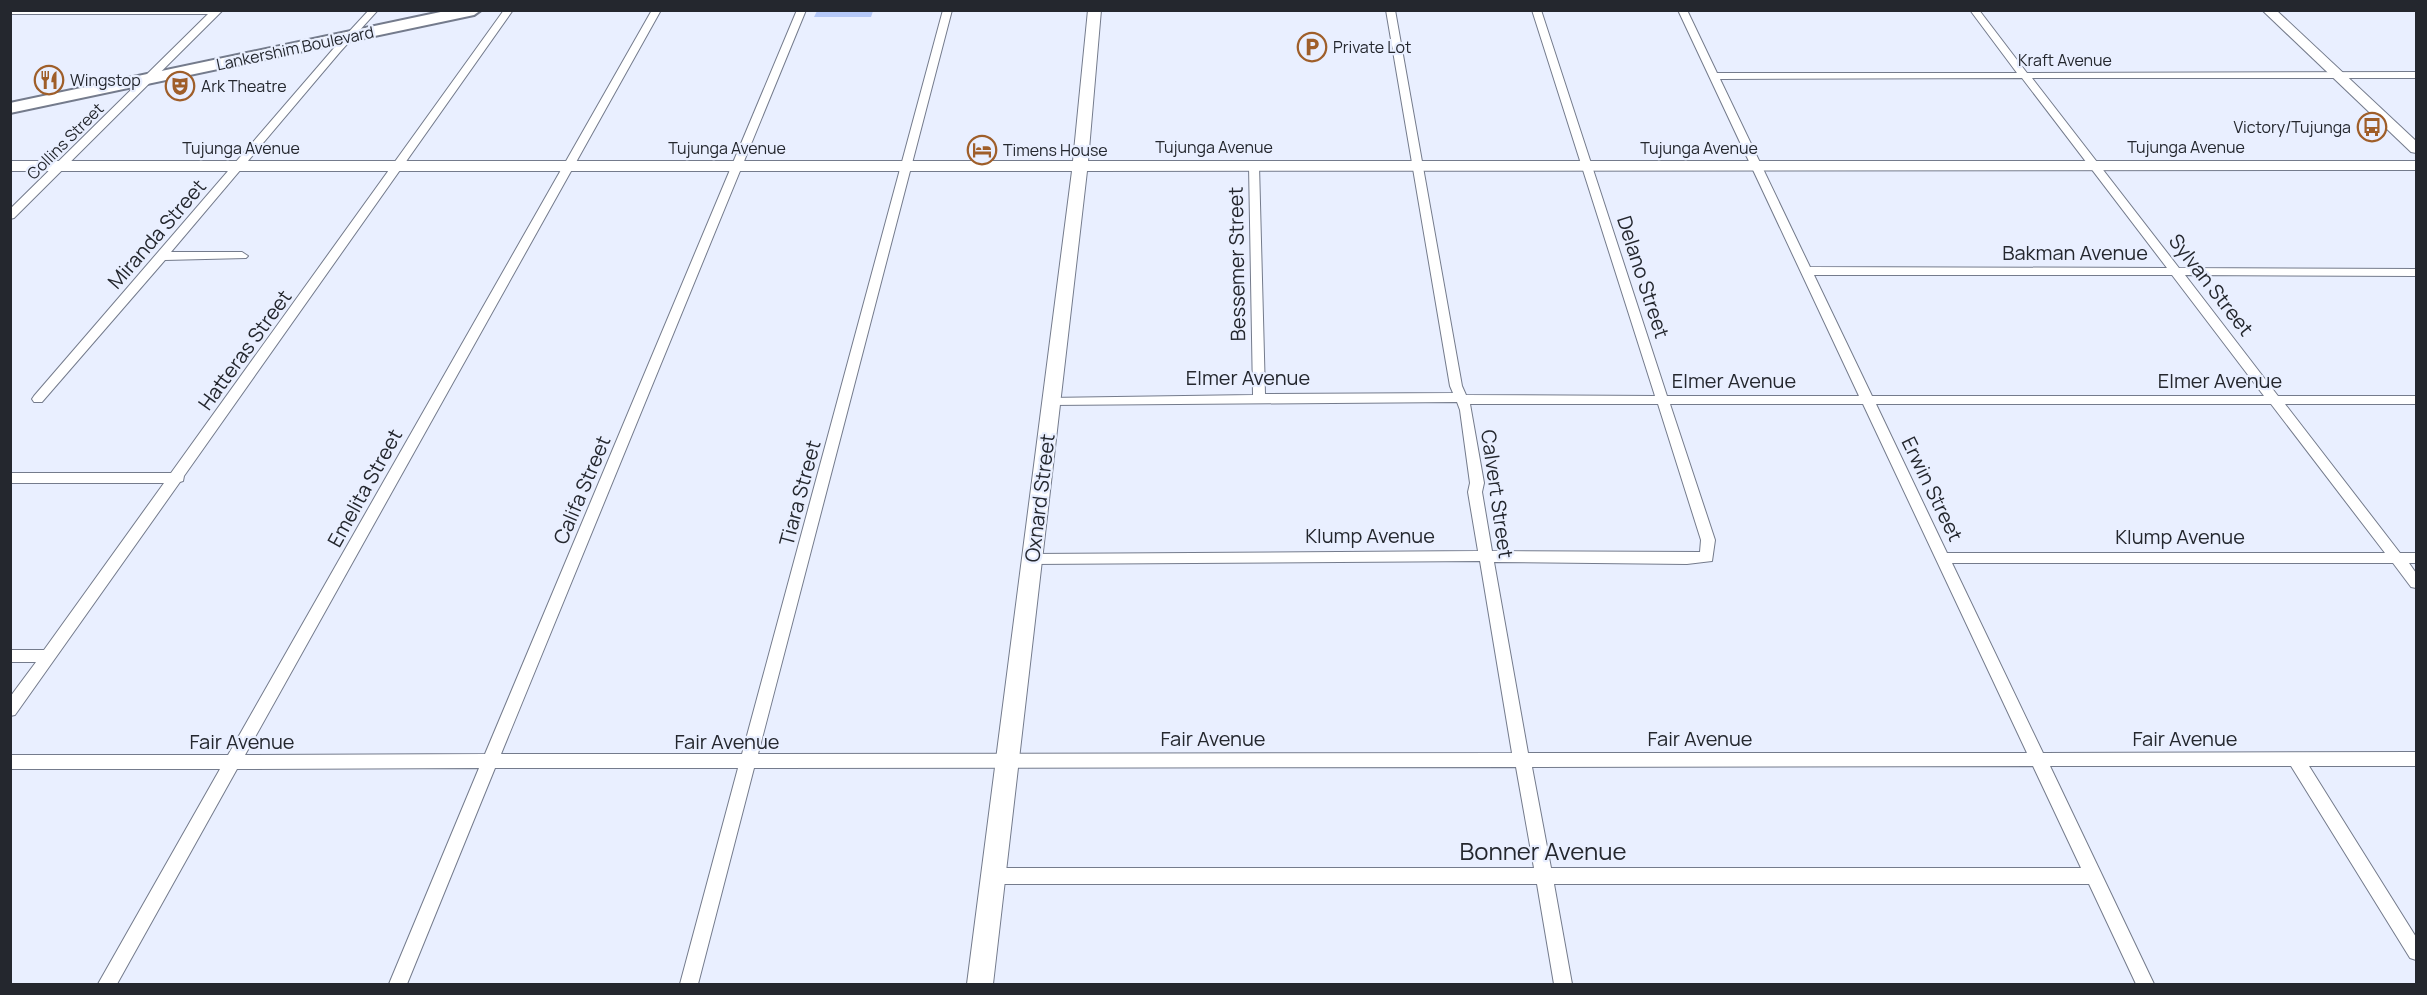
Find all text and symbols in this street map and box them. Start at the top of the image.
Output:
street label: Lankershim Boulevard [214,21,376,75]
parking icon: Private Lot [1296,31,1328,63]
place label: Private Lot [1333,36,1411,58]
street label: Kraft Avenue [2018,49,2112,71]
restaurant icon: Wingstop [33,64,65,96]
place label: Wingstop [70,69,141,91]
theatre icon: Ark Theatre [164,70,196,102]
place label: Ark Theatre [201,75,287,97]
street label: Collins Street [22,98,108,184]
bus stop icon: Victory/Tujunga [2356,111,2388,143]
place label: Victory/Tujunga [2234,116,2351,138]
hotel icon: Timens House [966,134,998,166]
street label: Tujunga Avenue [1155,136,1273,158]
street label: Tujunga Avenue [2127,136,2245,158]
street label: Tujunga Avenue [182,137,300,159]
street label: Tujunga Avenue [668,137,786,159]
street label: Tujunga Avenue [1640,137,1758,159]
place label: Timens House [1003,139,1108,161]
street label: Miranda Street [102,173,212,294]
street label: Bessemer Street [1222,186,1251,342]
street label: Delano Street [1611,212,1676,342]
street label: Sylvan Street [2163,228,2260,341]
street label: Bakman Avenue [2002,239,2148,266]
street label: Hatteras Street [192,284,297,415]
street label: Elmer Avenue [1186,364,1310,391]
street label: Elmer Avenue [1672,367,1796,394]
street label: Elmer Avenue [2158,367,2282,394]
street label: Emelita Street [321,424,408,552]
street label: Calvert Street [1475,428,1520,560]
street label: Califa Street [547,431,617,548]
street label: Oxnard Street [1018,432,1061,564]
street label: Erwin Street [1895,432,1969,546]
street label: Tiara Street [772,437,827,549]
street label: Klump Avenue [1305,522,1435,549]
street label: Klump Avenue [2115,523,2245,550]
street label: Fair Avenue [1160,725,1266,752]
street label: Fair Avenue [1647,725,1753,752]
street label: Fair Avenue [2132,725,2238,752]
street label: Fair Avenue [189,728,295,755]
street label: Fair Avenue [674,728,780,755]
street label: Bonner Avenue [1460,834,1627,867]

